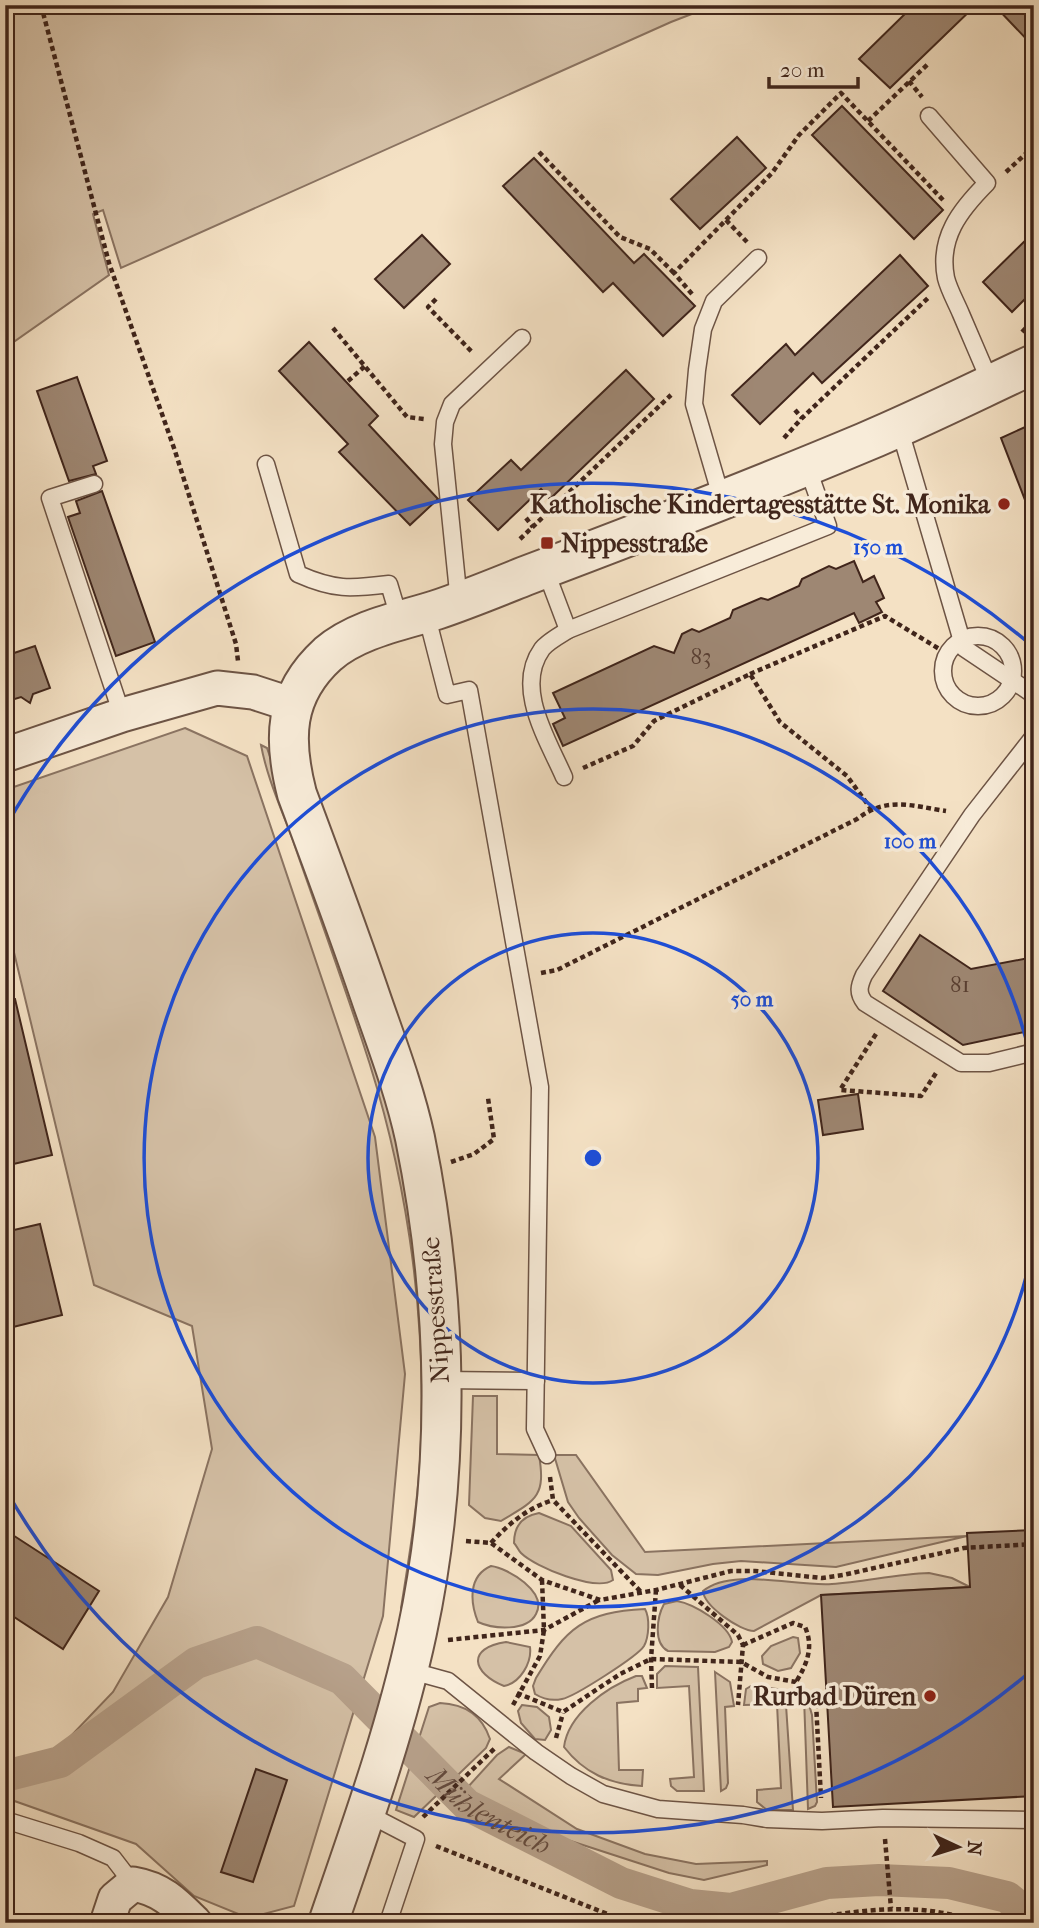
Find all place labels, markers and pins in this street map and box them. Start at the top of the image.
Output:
place label: Katholische Kindertagesstätte St. Monika [530,489,991,520]
marker: Katholische Kindertagesstätte St. Monika [996,496,1012,512]
place label: Nippesstraße [561,528,708,559]
marker: Nippesstraße [539,535,555,551]
centre of rings [581,1146,605,1170]
place label: Rurbad Düren [753,1681,917,1712]
marker: Rurbad Düren [922,1688,938,1704]

